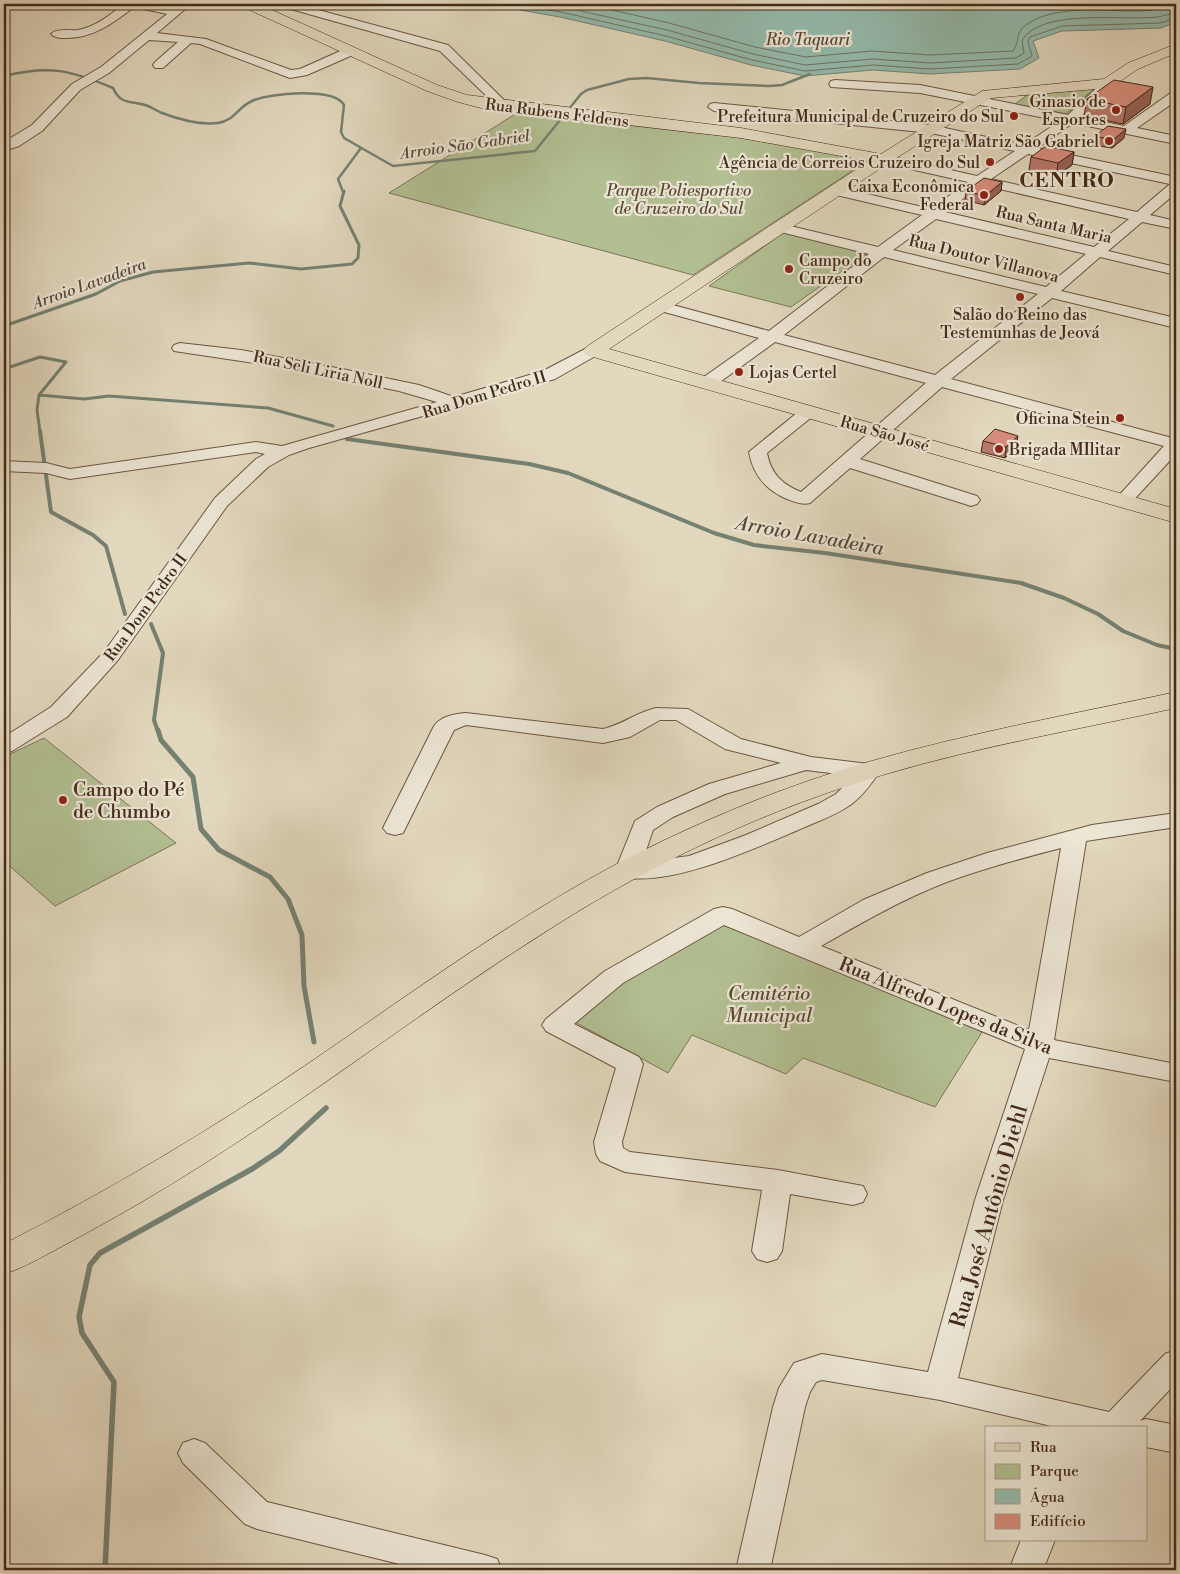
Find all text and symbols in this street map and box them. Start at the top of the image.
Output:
water label: Rio Taquari [765,30,850,50]
place label: Ginasio de Esportes [1030,92,1106,130]
street label: Rua Rubens Feldens [484,94,630,132]
marker: Ginasio de Esportes [1110,104,1122,116]
place label: Prefeitura Municipal de Cruzeiro do Sul [717,107,1004,127]
marker: Prefeitura Municipal de Cruzeiro do Sul [1008,110,1020,122]
water label: Arroio São Gabriel [397,126,532,164]
place label: Igreja Matriz São Gabriel [917,132,1099,152]
marker: Igreja Matriz São Gabriel [1103,135,1115,147]
place label: Agência de Correios Cruzeiro do Sul [718,153,980,173]
marker: Agência de Correios Cruzeiro do Sul [984,156,996,168]
district label: CENTRO [1019,169,1115,194]
place label: Caixa Econômica Federal [848,177,975,215]
park label: Parque Poliesportivo de Cruzeiro do Sul [606,181,751,219]
marker: Caixa Econômica Federal [978,189,990,201]
street label: Rua Santa Maria [994,202,1115,248]
street label: Rua Doutor Villanova [906,231,1062,288]
place label: Campo do Cruzeiro [799,251,872,289]
water label: Arroio Lavadeira [28,254,149,314]
marker: Campo do Cruzeiro [783,263,795,275]
marker: Salão do Reino das Testemunhas de Jeová [1014,291,1026,303]
place label: Salão do Reino das Testemunhas de Jeová [940,305,1101,343]
street label: Rua Seli Liria Noll [251,346,385,394]
place label: Lojas Certel [749,363,837,383]
marker: Lojas Certel [733,366,745,378]
street label: Rua Dom Pedro II [420,367,549,423]
place label: Oficina Stein [1016,409,1110,429]
street label: Rua São José [838,412,932,456]
marker: Oficina Stein [1114,412,1126,424]
place label: Brigada MIlitar [1008,440,1121,460]
marker: Brigada MIlitar [993,443,1005,455]
water label: Arroio Lavadeira [732,511,886,562]
street label: Rua Dom Pedro II [100,550,192,665]
place label: Campo do Pé de Chumbo [73,778,185,824]
marker: Campo do Pé de Chumbo [57,794,69,806]
street label: Rua Alfredo Lopes da Silva [835,952,1056,1060]
park label: Cemitério Municipal [726,982,812,1028]
street label: Rua José Antônio Diehl [945,1101,1034,1331]
legend [985,1426,1148,1542]
text: Rua [1030,1438,1057,1457]
text: Parque [1030,1462,1079,1481]
text: Água [1029,1487,1065,1507]
text: Edifício [1030,1512,1086,1531]

